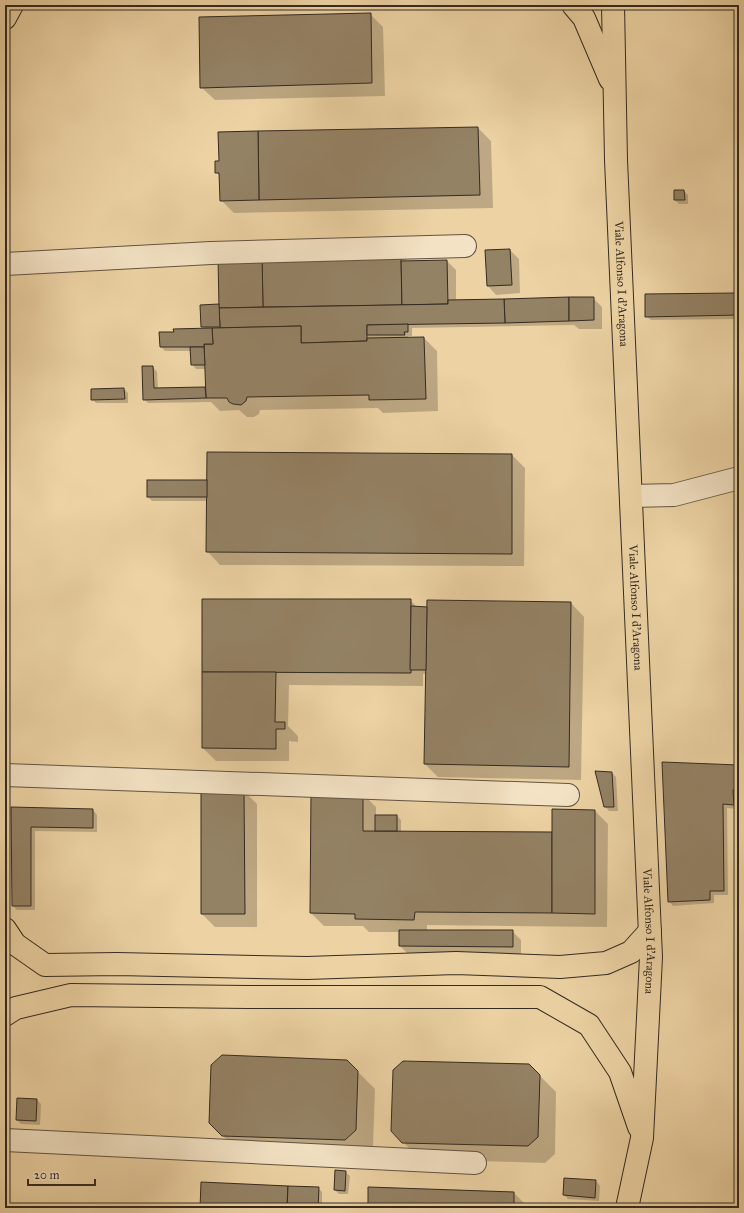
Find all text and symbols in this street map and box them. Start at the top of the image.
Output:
street label: Viale Alfonso I d'Aragona [612,220,631,348]
street label: Viale Alfonso I d'Aragona [626,543,645,672]
street label: Viale Alfonso I d'Aragona [640,867,658,995]
scale bar [28,1161,95,1187]
text: 20 m [34,1168,60,1182]

